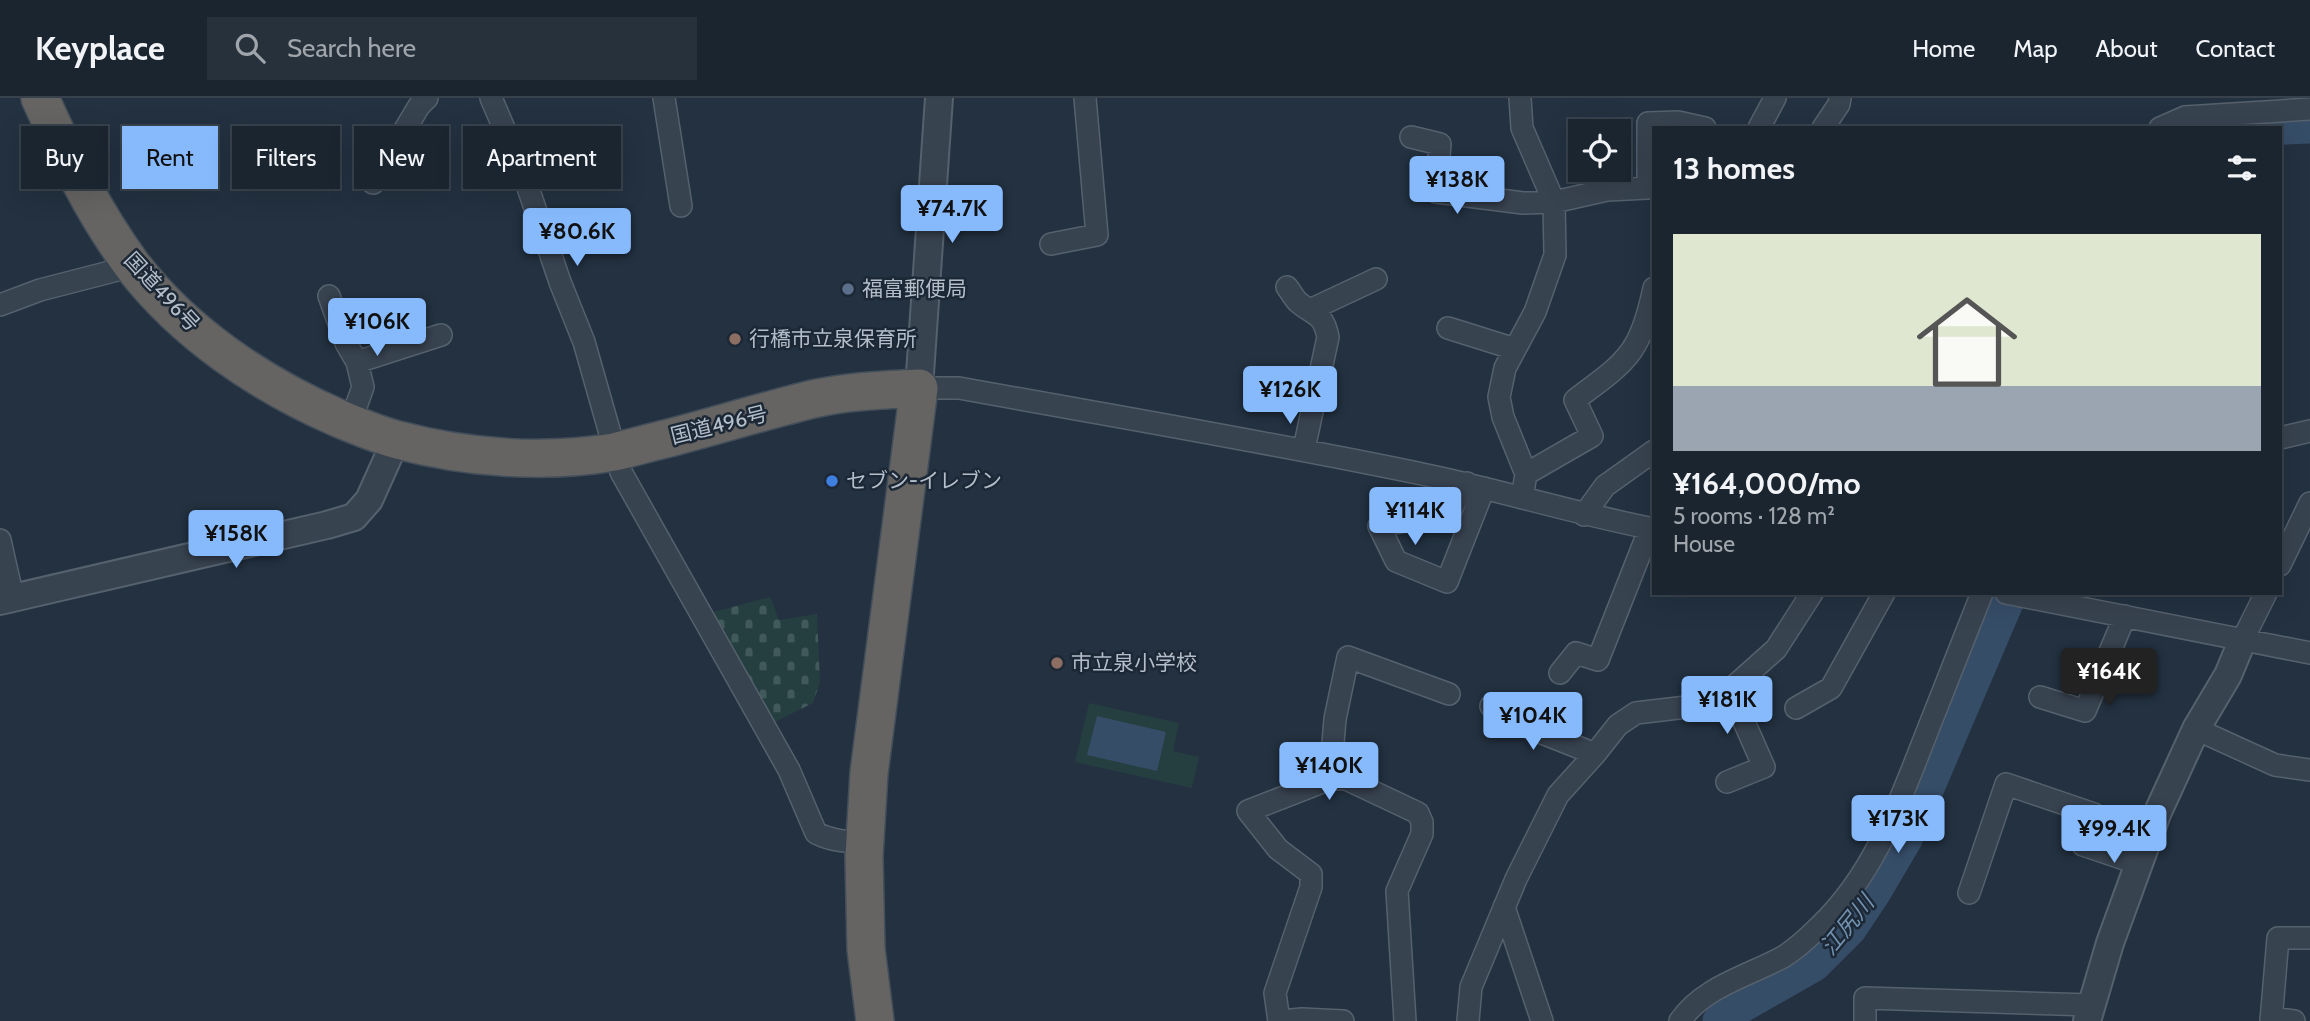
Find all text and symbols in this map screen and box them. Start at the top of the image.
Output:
search box [207,17,697,80]
text: Keyplace [35,28,165,68]
icon: search [231,29,269,67]
text: Search here [287,32,416,64]
text: Home [1912,34,1975,63]
text: Map [2013,34,2058,63]
text: About [2096,34,2158,63]
text: Contact [2196,34,2275,63]
map controls [1568,119,1631,182]
button: locate [1568,119,1631,182]
chip: Buy [21,126,108,189]
chip: Rent [122,126,218,189]
chip: Filters [232,126,340,189]
chip: New [354,126,449,189]
chip: Apartment [463,126,621,189]
icon: filters [2223,149,2261,187]
text: 13 homes [1673,150,1795,187]
pin: ¥138K [1408,156,1506,216]
text: ¥138K [1425,165,1489,193]
pin: ¥74.7K [895,186,1009,245]
text: ¥74.7K [917,194,987,222]
pin: ¥80.6K [520,208,634,268]
text: ¥80.6K [539,217,615,245]
street label: 国道496号 [119,247,205,336]
place label: 福富郵便局 [862,276,967,301]
icon: home [1904,279,2030,405]
marker: 福富郵便局 [840,281,856,297]
pin: ¥106K [328,299,426,358]
text: ¥106K [344,307,410,335]
place label: 行橋市立泉保育所 [749,326,917,351]
marker: 行橋市立泉保育所 [727,331,743,347]
pin: ¥126K [1241,366,1339,426]
text: ¥126K [1259,375,1321,403]
street label: 国道496号 [668,400,770,449]
text: ¥164,000/mo [1673,465,1861,502]
place label: セブン-イレブン [846,468,1002,493]
marker: セブン-イレブン [824,473,840,489]
pin: ¥114K [1366,488,1464,547]
text: ¥114K [1385,496,1445,524]
text: 5 rooms · 128 m² [1673,502,1835,530]
pin: ¥158K [187,510,285,570]
text: ¥158K [204,519,268,547]
text: House [1673,530,1735,558]
pin: ¥164K [2060,648,2158,708]
place label: 市立泉小学校 [1071,650,1197,675]
marker: 市立泉小学校 [1049,655,1065,671]
text: ¥164K [2077,657,2141,685]
pin: ¥181K [1678,676,1776,736]
text: ¥181K [1697,685,1757,713]
pin: ¥104K [1484,692,1582,752]
text: ¥104K [1499,701,1567,729]
pin: ¥140K [1280,742,1378,802]
text: ¥140K [1295,751,1363,779]
pin: ¥173K [1849,796,1947,855]
text: ¥173K [1868,804,1928,832]
pin: ¥99.4K [2057,806,2171,865]
text: ¥99.4K [2077,814,2151,842]
water label: 江尻川 [1814,887,1881,961]

